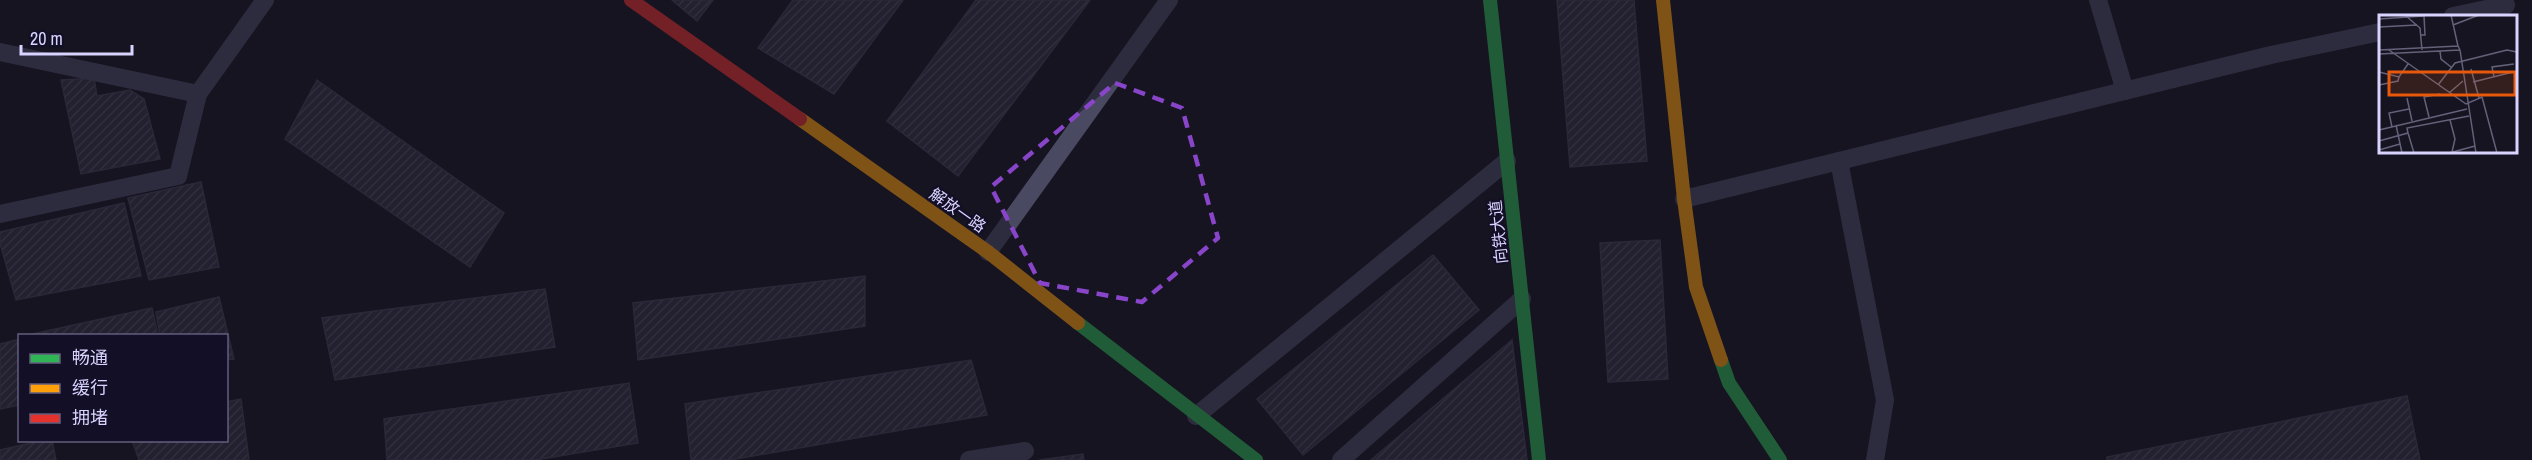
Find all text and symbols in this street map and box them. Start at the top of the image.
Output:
inset map [2379,15,2517,153]
scale bar [21,18,132,56]
text: 20 m [30,26,63,51]
street label: 解放一路 [925,183,991,237]
street label: 向铁大道 [1484,199,1512,265]
legend [18,334,228,442]
text: 畅通 [72,345,108,370]
text: 缓行 [72,375,108,400]
text: 拥堵 [72,405,108,430]

